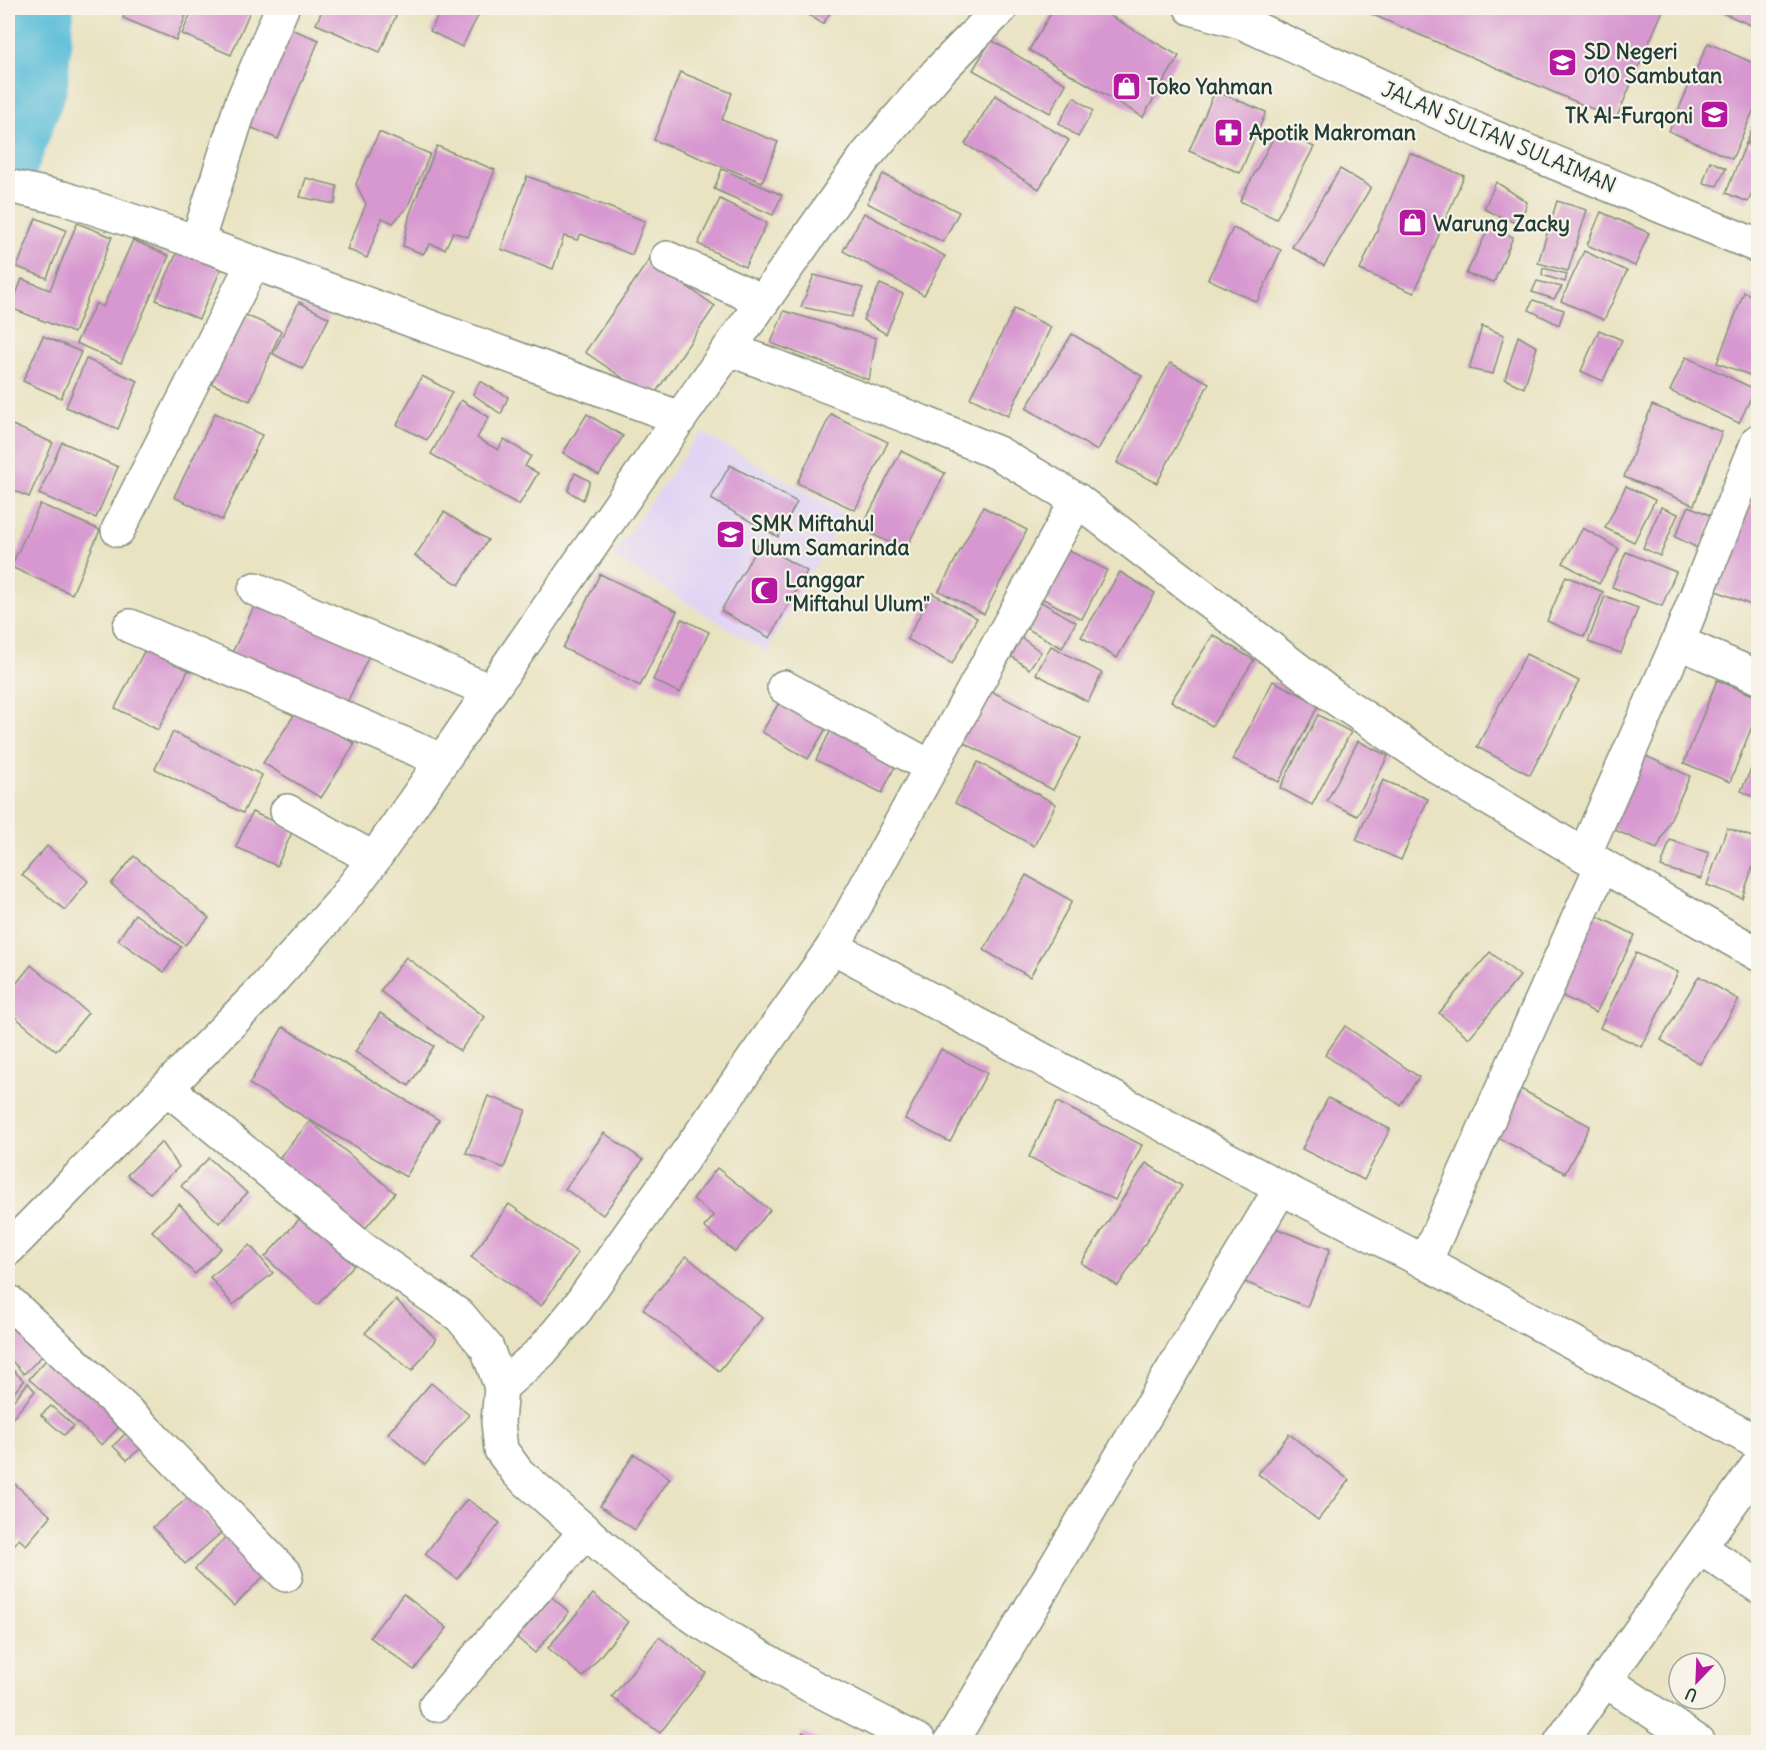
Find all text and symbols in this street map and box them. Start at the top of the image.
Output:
place label: SD Negeri 010 Sambutan [1584,38,1722,89]
school or university icon: SD Negeri 010 Sambutan [1547,47,1579,79]
shop icon: Toko Yahman [1110,70,1142,102]
place label: Toko Yahman [1147,73,1273,100]
street label: JALAN SULTAN SULAIMAN [1378,75,1620,199]
school or university icon: TK Al-Furqoni [1698,99,1730,131]
place label: TK Al-Furqoni [1565,102,1693,129]
pharmacy icon: Apotik Makroman [1212,116,1244,148]
place label: Apotik Makroman [1249,119,1416,146]
shop icon: Warung Zacky [1396,207,1428,239]
place label: Warung Zacky [1433,210,1570,237]
place label: SMK Miftahul Ulum Samarinda [751,510,909,561]
school or university icon: SMK Miftahul Ulum Samarinda [714,519,746,551]
place label: Langgar "Miftahul Ulum" [785,566,930,617]
mosque icon: Langgar "Miftahul Ulum" [748,575,780,607]
north arrow [1667,1651,1727,1711]
text: U [1682,1683,1700,1706]

